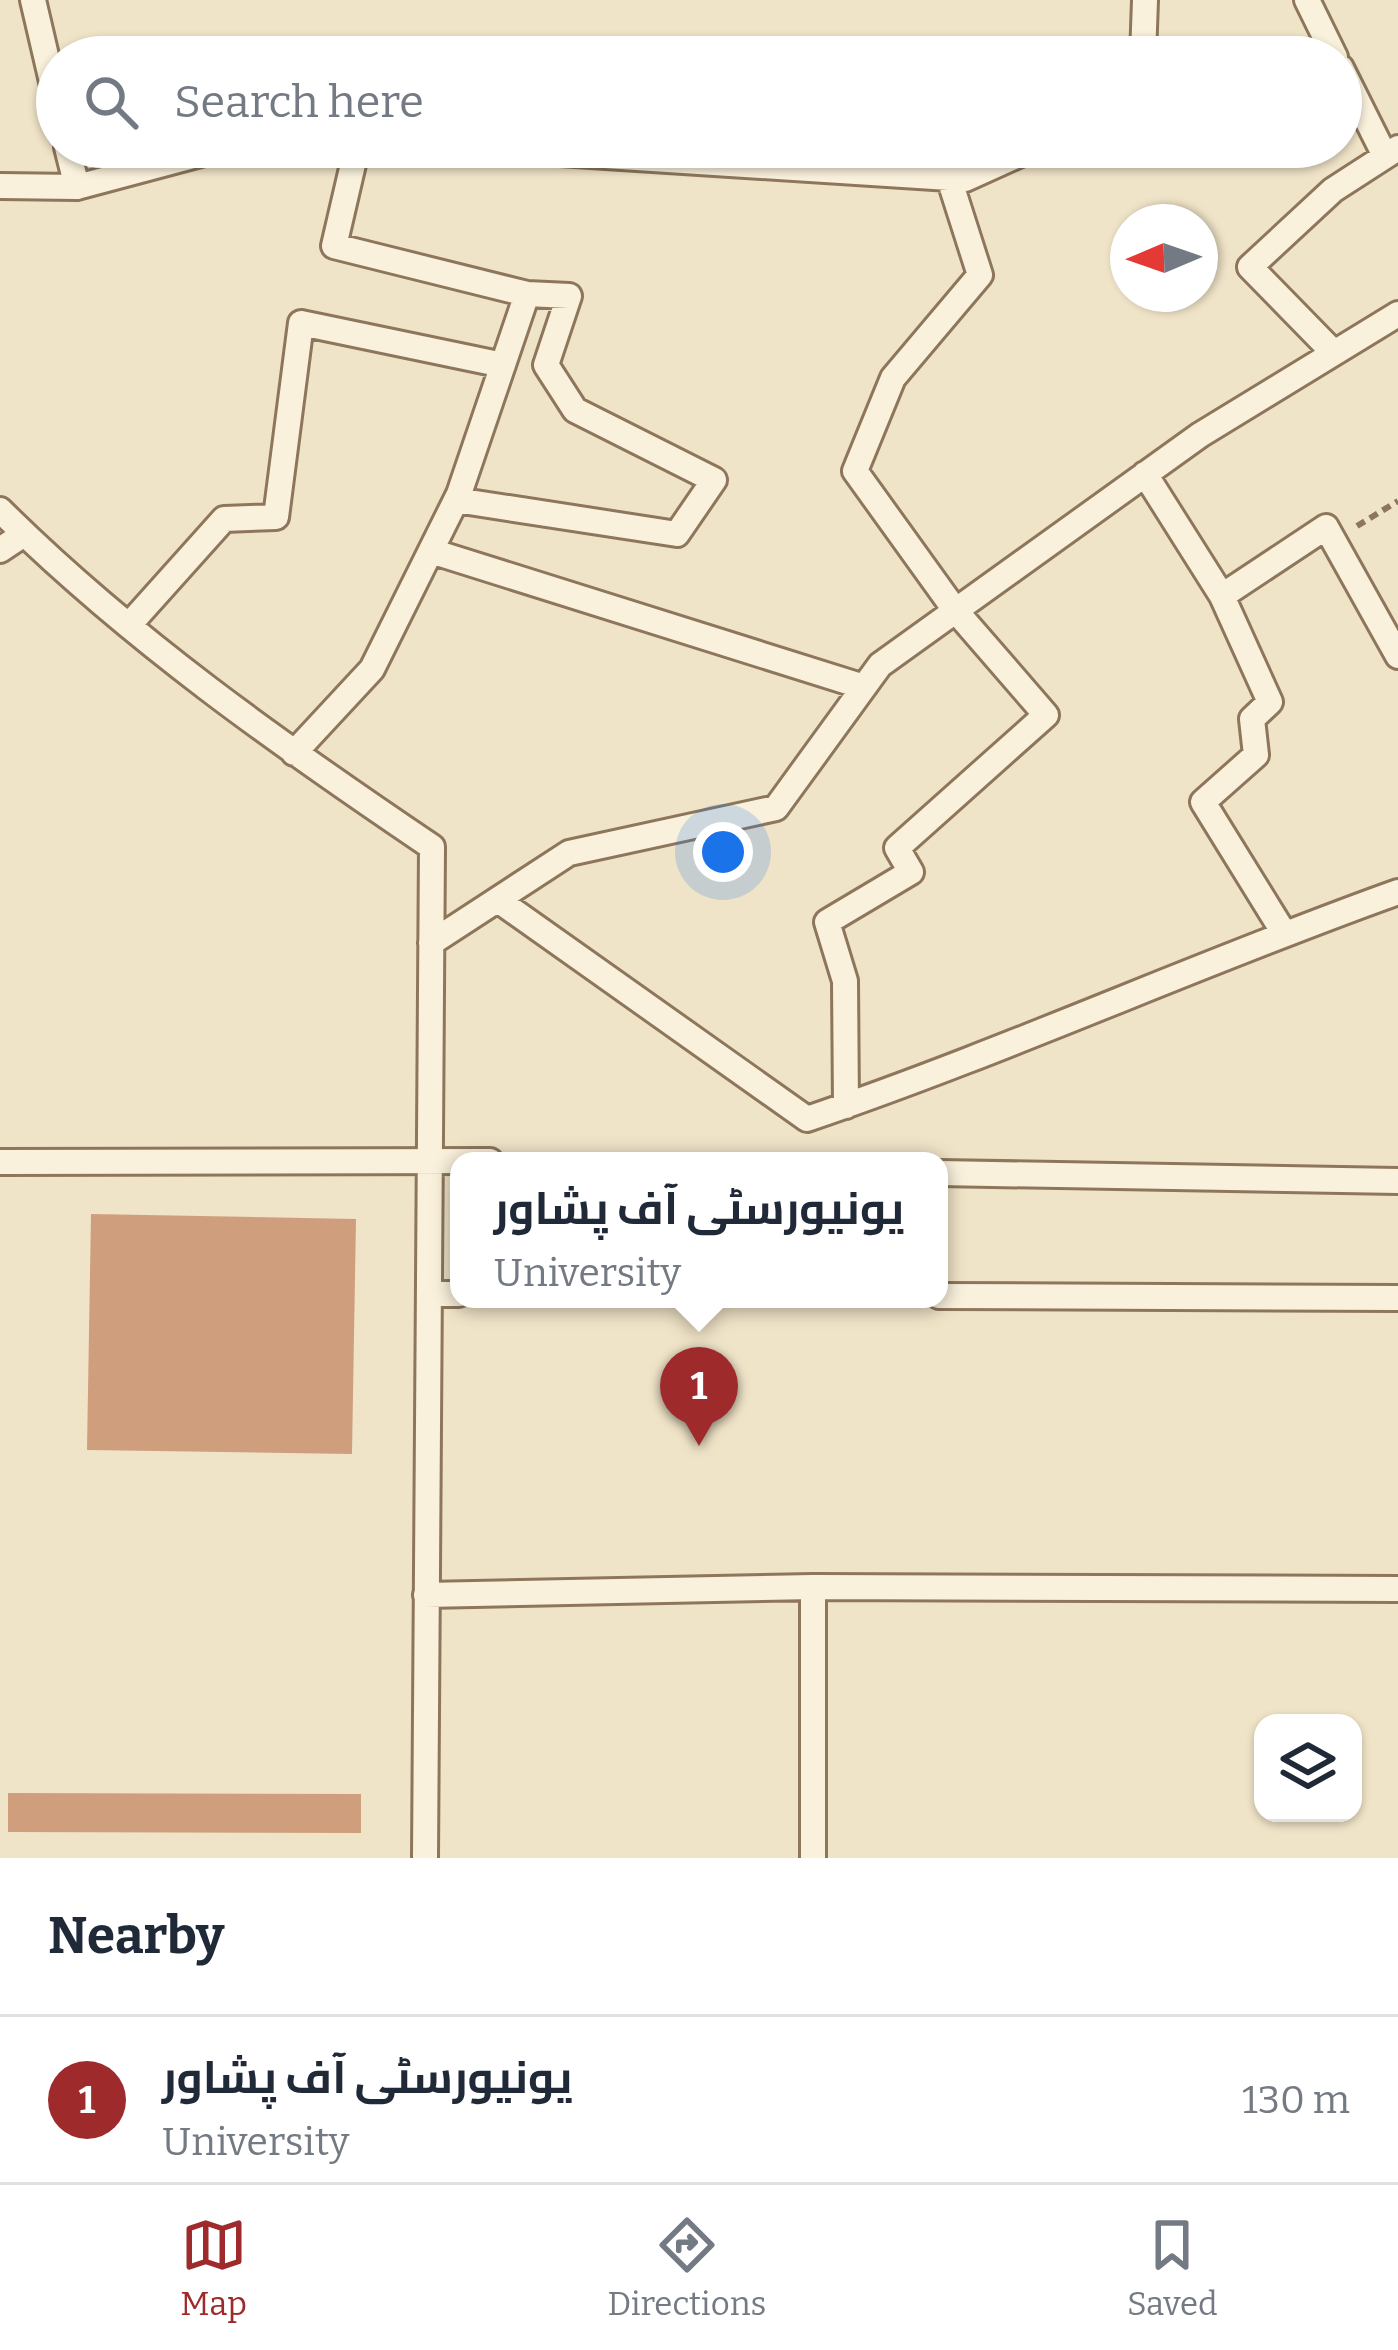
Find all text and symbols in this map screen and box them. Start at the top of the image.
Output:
search box [36,36,1362,168]
icon: search [78,69,144,135]
text: Search here [174,75,424,129]
north arrow [1110,204,1218,312]
your location [693,822,753,882]
popup [450,1152,948,1308]
text: یونیورسٹی آف پشاور [494,1182,904,1236]
text: University [494,1250,681,1296]
pin: 1 [660,1347,738,1446]
map controls [1254,1714,1362,1822]
button: layers [1254,1714,1362,1822]
text: Nearby [48,1905,224,1967]
text: یونیورسٹی آف پشاور [162,2051,572,2105]
text: 1 [79,2077,95,2123]
text: 130 m [1242,2077,1350,2123]
text: University [162,2119,349,2165]
tab: Map [180,2212,247,2324]
tab: Directions [608,2212,766,2324]
tab: Saved [1127,2212,1218,2324]

